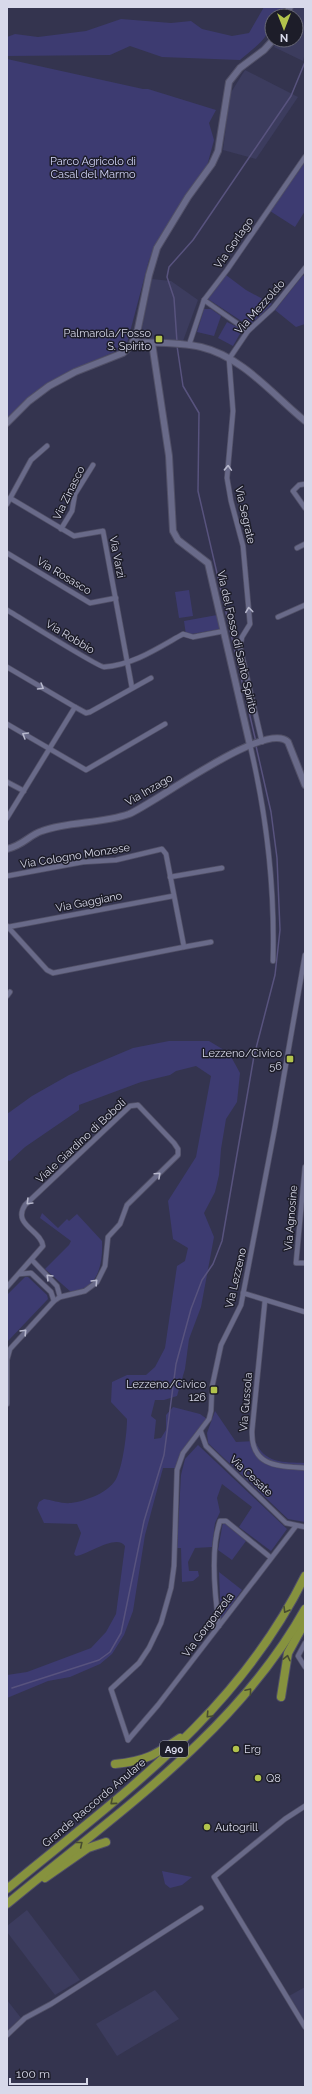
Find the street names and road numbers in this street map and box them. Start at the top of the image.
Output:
street label: Via Gorlago [212,215,257,271]
street label: Via Mezzoldo [232,277,288,337]
street label: Via Zinasco [50,464,88,522]
street label: Via Segrate [232,485,258,545]
street label: Via Varzi [107,535,127,579]
street label: Via Rosasco [34,555,94,598]
street label: Via del Fosso di Santo Spirito [214,569,260,715]
street label: Via Robbio [43,617,97,657]
street label: Via Inzago [123,771,175,809]
street label: Via Cologno Monzese [19,841,131,871]
street label: Via Gaggiano [55,889,124,915]
street label: Viale Giardino di Boboli [34,1096,128,1186]
street label: Via Agnosine [282,1184,300,1251]
street label: Via Lezzeno [223,1246,249,1309]
street label: Via Gussola [237,1372,255,1432]
street label: Via Cesate [227,1453,276,1500]
street label: Via Gorgonzola [180,1590,236,1660]
road number: A90 [160,1741,188,1757]
street label: Grande Raccordo Anulare [40,1756,149,1850]

